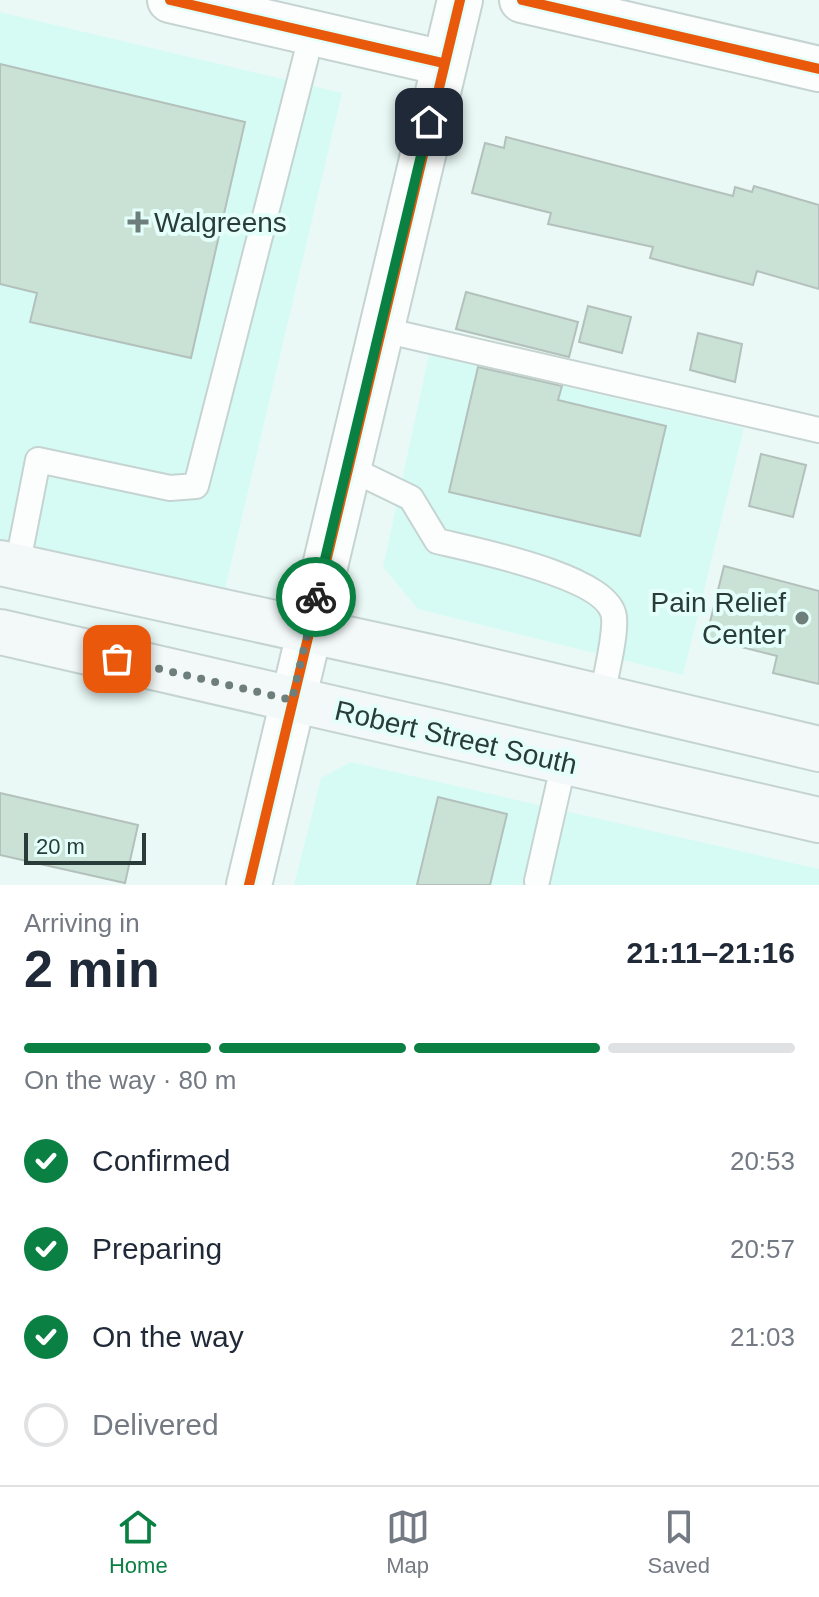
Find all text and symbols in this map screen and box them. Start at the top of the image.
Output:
pin [395,88,463,156]
icon: home [407,100,451,144]
place label: Walgreens [154,207,287,238]
marker: Walgreens [129,213,147,231]
courier [276,557,356,637]
icon: bike [294,575,338,619]
place label: Pain Relief Center [651,587,786,650]
marker: Pain Relief Center [793,609,811,627]
pin [83,625,151,693]
icon: bag [95,637,139,681]
street label: Robert Street South [332,695,580,780]
scale bar [24,829,146,865]
text: 20 m [36,834,85,859]
text: Arriving in [24,908,140,938]
text: 21:11–21:16 [627,936,795,969]
text: 2 min [24,940,160,998]
text: On the way · 80 m [24,1065,236,1095]
icon: check [24,1139,68,1183]
text: Confirmed [92,1144,230,1177]
text: 20:53 [730,1146,795,1176]
icon: check [24,1227,68,1271]
text: Preparing [92,1232,222,1265]
text: 20:57 [730,1234,795,1264]
icon: check [24,1315,68,1359]
text: On the way [92,1320,244,1353]
text: 21:03 [730,1322,795,1352]
text: Delivered [92,1408,219,1441]
tab: Home [109,1505,168,1579]
tab: Map [386,1505,430,1579]
tab: Saved [648,1505,710,1579]

